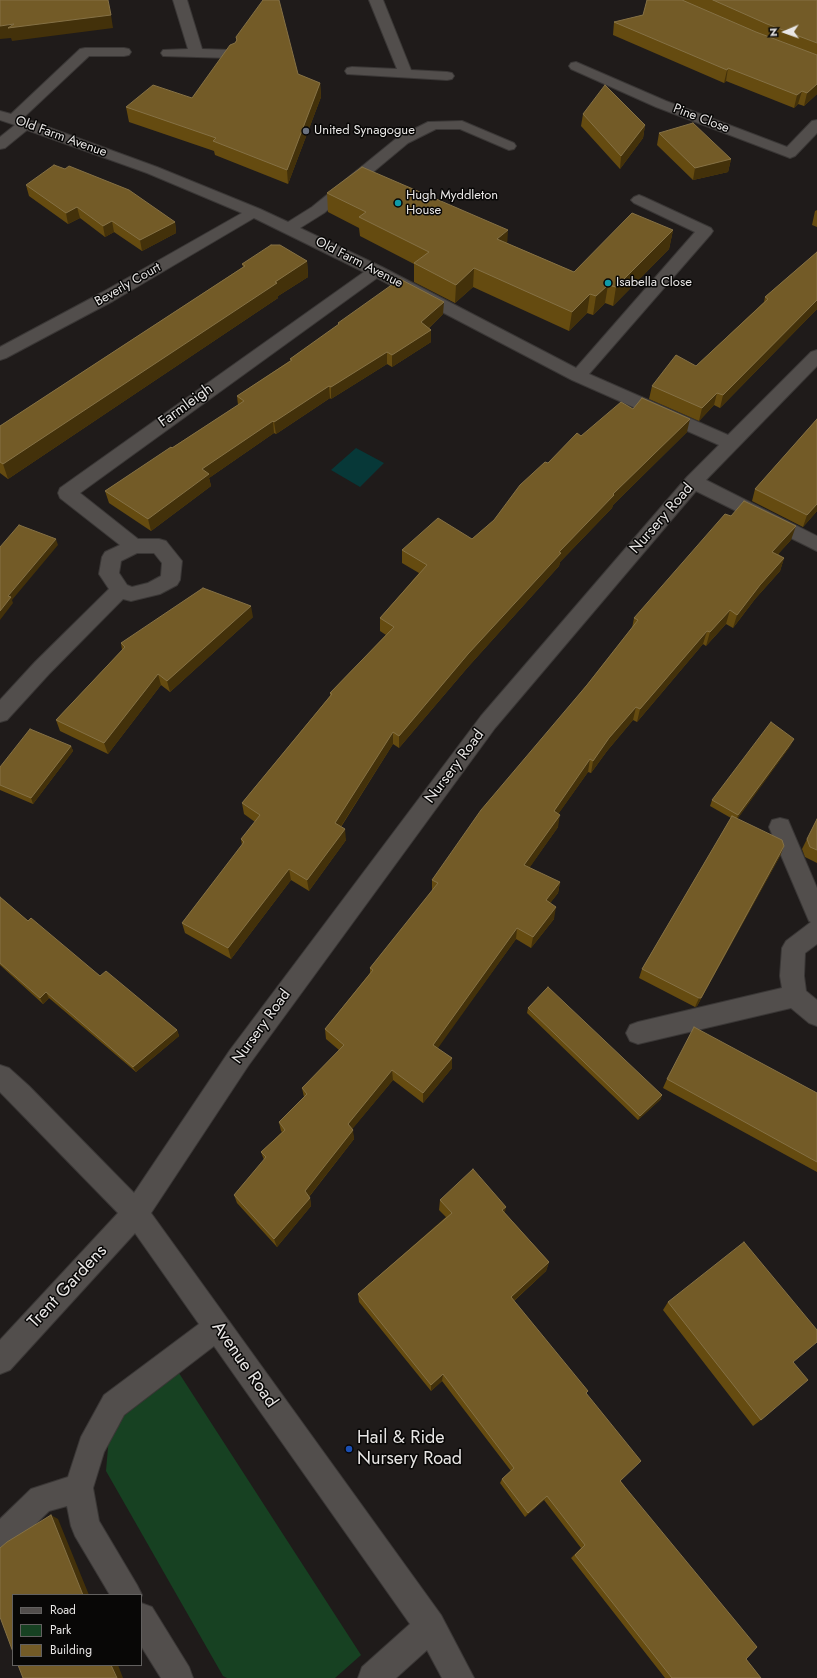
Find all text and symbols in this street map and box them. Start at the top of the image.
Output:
north arrow [765,12,805,52]
text: N [765,28,781,37]
street label: Pine Close [671,101,731,137]
street label: Old Farm Avenue [13,113,109,161]
place label: United Synagogue [314,123,415,139]
marker: United Synagogue [301,126,311,136]
place label: Hugh Myddleton House [406,188,498,219]
marker: Hugh Myddleton House [393,198,403,208]
street label: Old Farm Avenue [313,234,405,292]
street label: Beverly Court [92,260,164,310]
place label: Isabella Close [616,275,692,291]
marker: Isabella Close [603,278,613,288]
street label: Farmleigh [155,380,217,432]
street label: Nursery Road [627,480,697,558]
street label: Nursery Road [421,727,489,807]
street label: Nursery Road [229,986,295,1068]
street label: Trent Gardens [24,1241,112,1333]
street label: Avenue Road [206,1318,282,1412]
place label: Hail & Ride Nursery Road [357,1428,462,1470]
marker: Hail & Ride Nursery Road [344,1444,354,1454]
legend [12,1594,142,1666]
text: Road [50,1601,76,1619]
text: Park [50,1621,71,1639]
text: Building [50,1641,92,1659]

